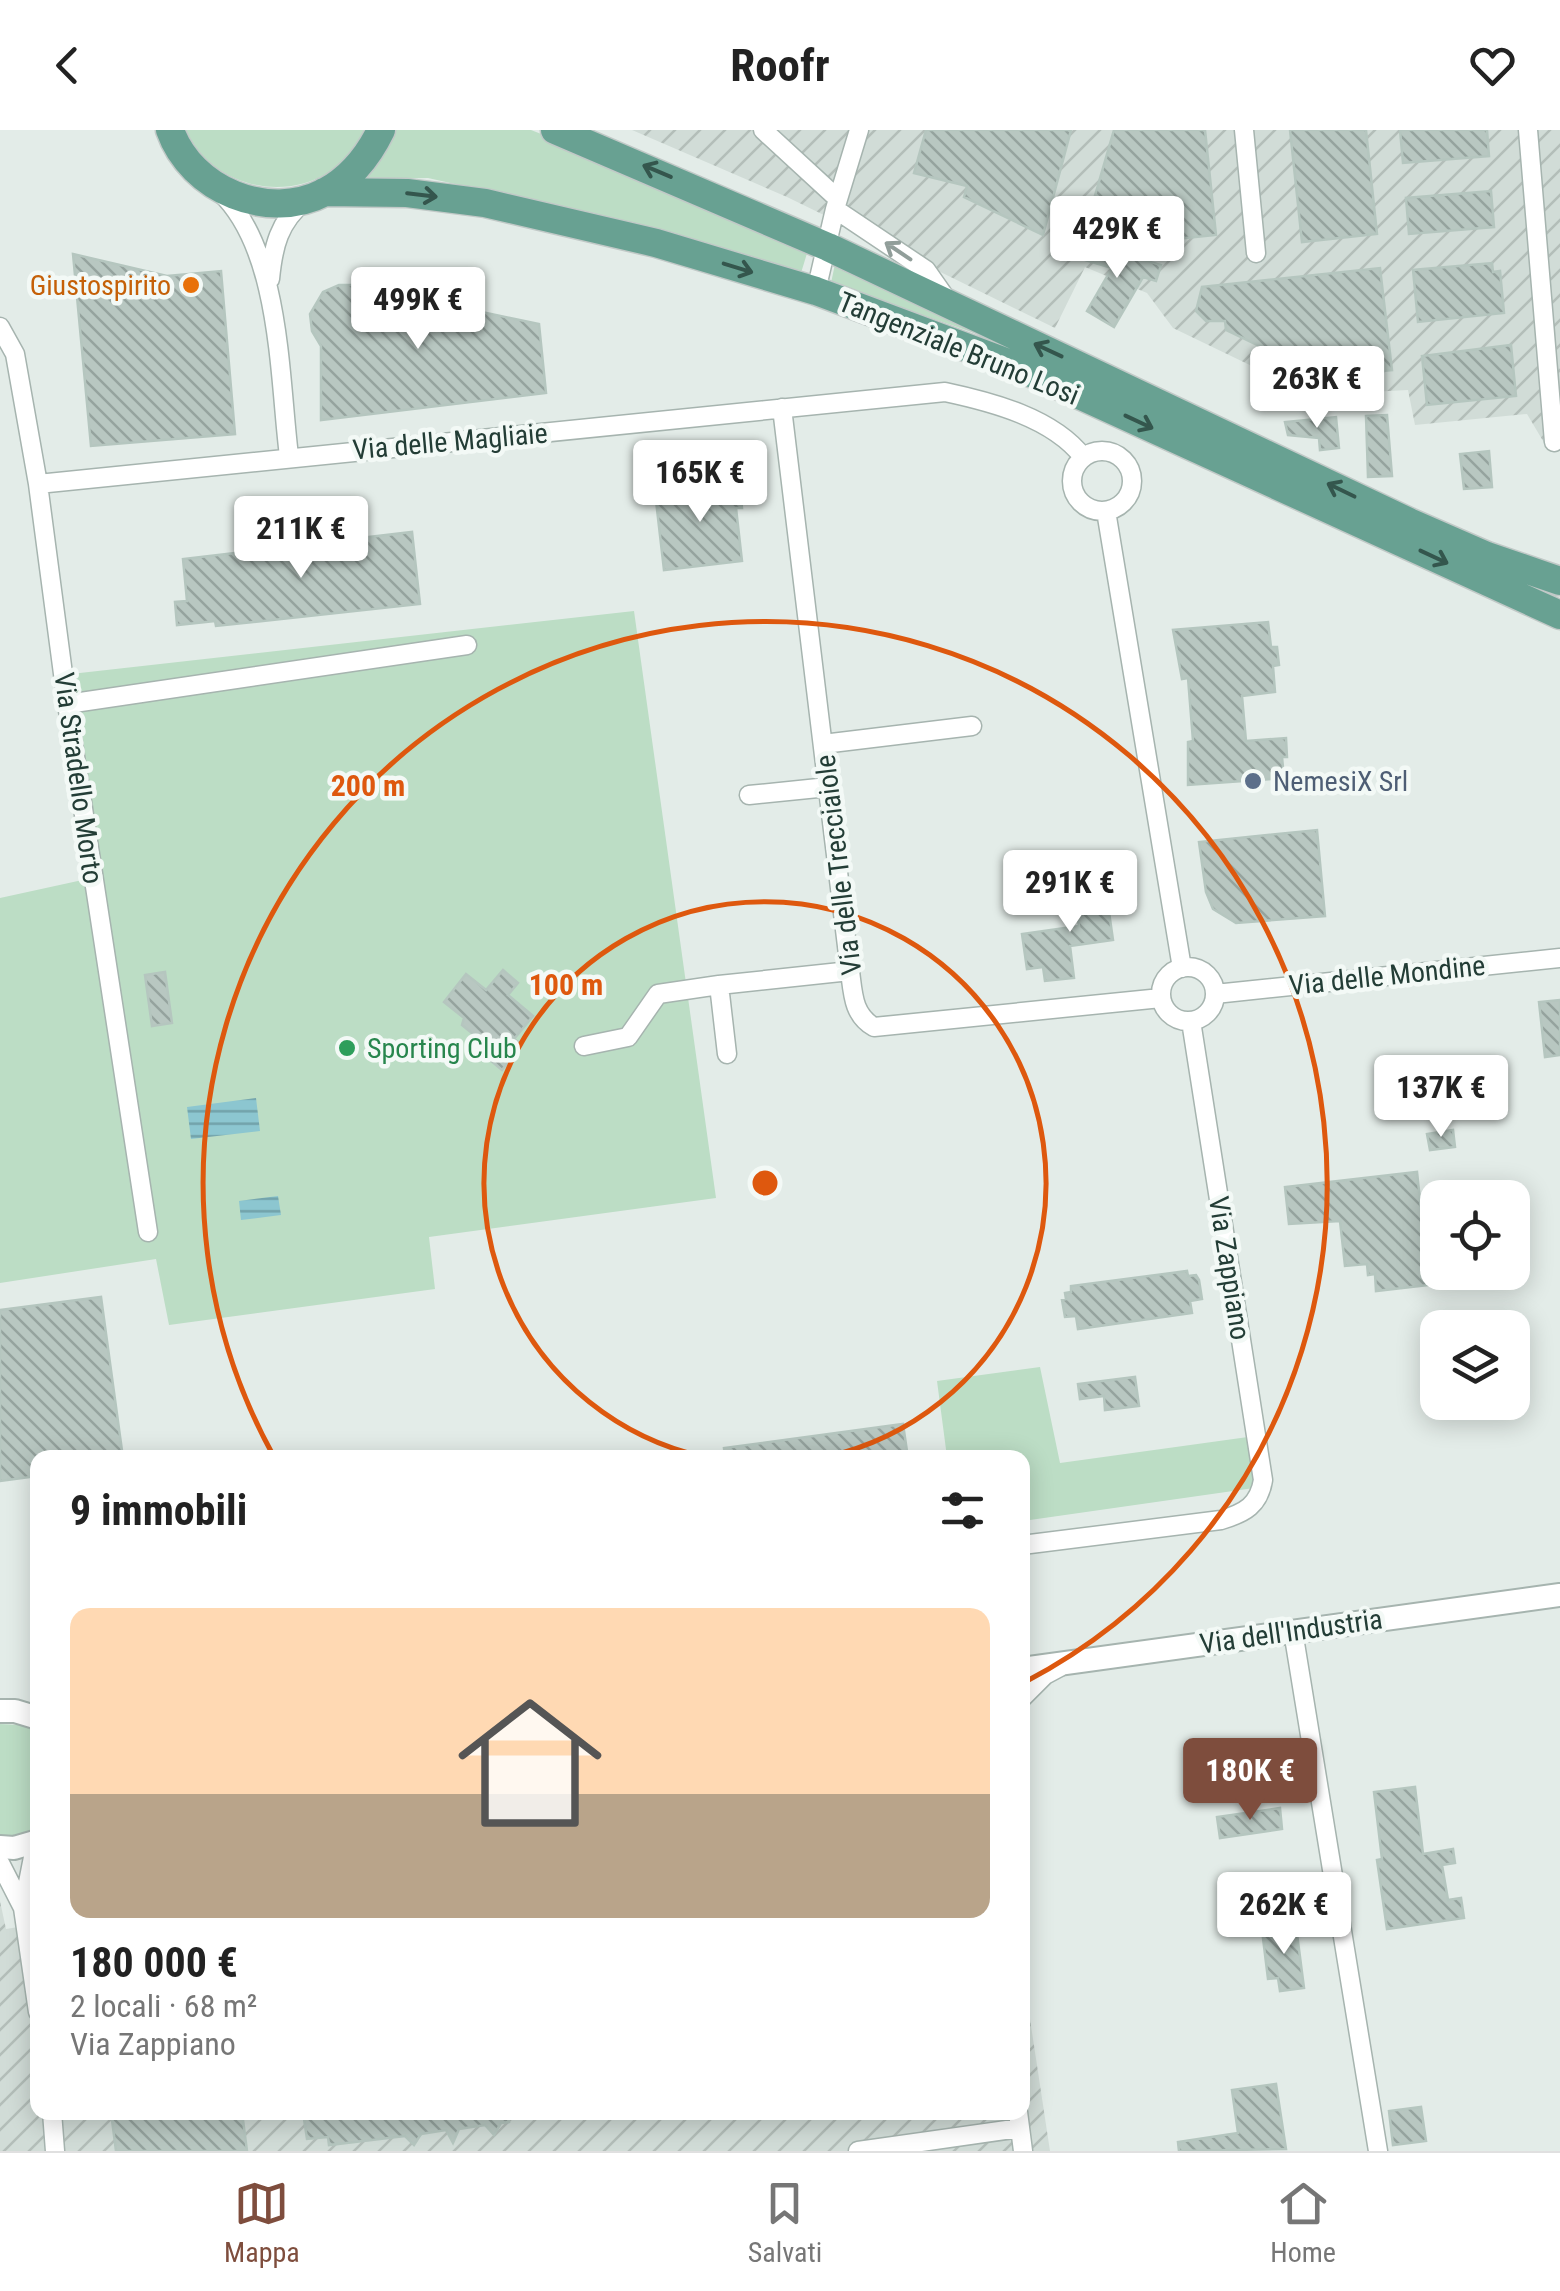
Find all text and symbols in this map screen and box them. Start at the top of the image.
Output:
icon: back [40,38,95,93]
icon: heart [1465,38,1520,93]
text: Roofr [730,39,830,92]
one-way arrow [642,161,673,179]
one-way arrow [405,186,437,205]
pin: 429K € [1036,196,1198,281]
text: 429K € [1072,209,1162,247]
one-way arrow [884,241,912,262]
one-way arrow [722,260,753,278]
pin: 499K € [337,267,499,352]
place label: Giustospirito [30,269,171,302]
marker: Giustospirito [180,274,202,296]
text: 499K € [373,280,463,318]
street label: Tangenziale Bruno Losi [834,285,1084,412]
one-way arrow [1034,340,1064,359]
pin: 263K € [1236,346,1398,431]
text: 263K € [1272,359,1362,397]
one-way arrow [1123,414,1154,432]
street label: Via delle Magliaie [351,417,549,466]
pin: 165K € [619,440,781,525]
text: 165K € [655,453,745,491]
one-way arrow [1327,479,1357,498]
pin: 211K € [220,496,382,581]
text: 211K € [256,509,346,547]
one-way arrow [1418,549,1448,568]
street label: Via Stradello Morto [47,670,110,886]
street label: Via delle Trecciaiole [809,753,868,977]
place label: NemesiX Srl [1273,765,1408,798]
text: 200 m [331,768,405,803]
marker: NemesiX Srl [1242,770,1264,792]
pin: 291K € [989,850,1151,935]
text: 291K € [1025,863,1115,901]
street label: Via delle Mondine [1287,949,1487,1002]
text: 100 m [529,967,603,1002]
place label: Sporting Club [367,1032,517,1065]
marker: Sporting Club [336,1037,358,1059]
pin: 137K € [1360,1055,1522,1140]
text: 137K € [1396,1068,1486,1106]
centre of rings [747,1165,783,1201]
map controls [1420,1180,1530,1420]
button: locate [1420,1180,1530,1290]
street label: Via Zappiano [1202,1194,1257,1342]
button: layers [1420,1310,1530,1420]
icon: filters [935,1483,990,1538]
text: 9 immobili [70,1486,247,1535]
street label: Via dell'Industria [1198,1602,1385,1661]
icon: home [440,1673,620,1853]
pin: 180K € [1169,1738,1331,1823]
text: 180K € [1205,1751,1295,1789]
pin: 262K € [1203,1872,1365,1957]
text: 262K € [1239,1885,1329,1923]
text: 180 000 € [70,1938,238,1987]
text: 2 locali · 68 m² [70,1987,257,2025]
text: Via Zappiano [70,2025,236,2063]
tab: Mappa [224,2176,300,2269]
tab: Salvati [748,2176,822,2269]
tab: Home [1270,2176,1336,2269]

